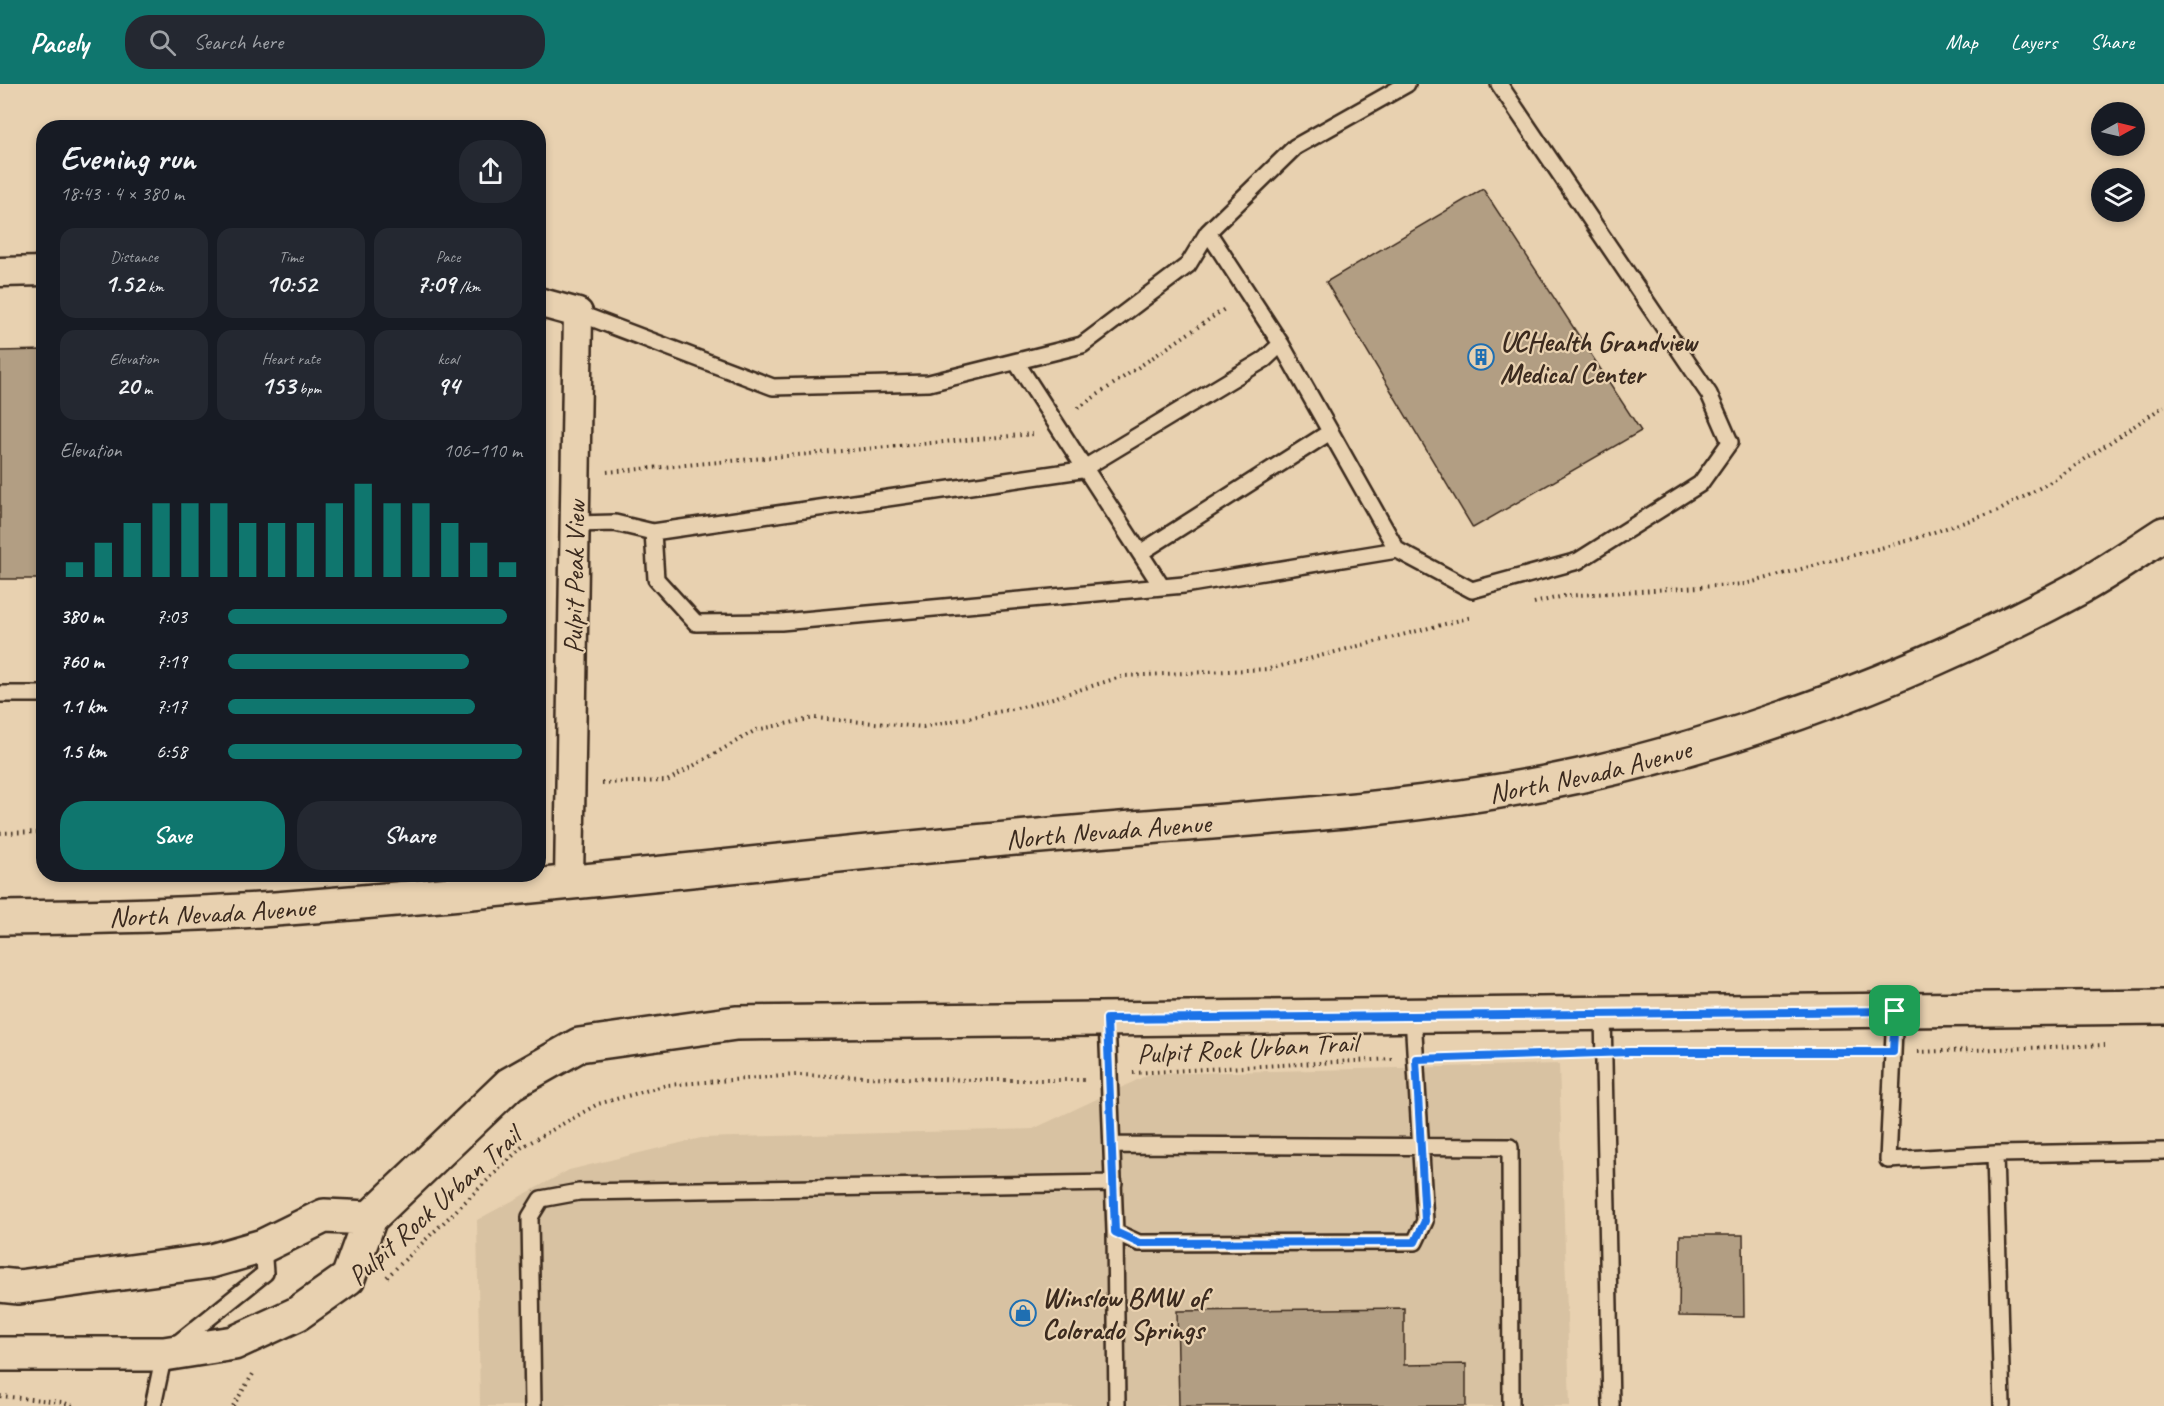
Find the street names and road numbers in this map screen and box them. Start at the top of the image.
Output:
street label: Pulpit Peak View [555,498,593,654]
street label: North Nevada Avenue [1486,730,1697,810]
street label: North Nevada Avenue [1004,805,1214,856]
street label: North Nevada Avenue [109,888,318,934]
street label: Pulpit Rock Urban Trail [1136,1024,1363,1071]
street label: Pulpit Rock Urban Trail [340,1116,532,1293]

